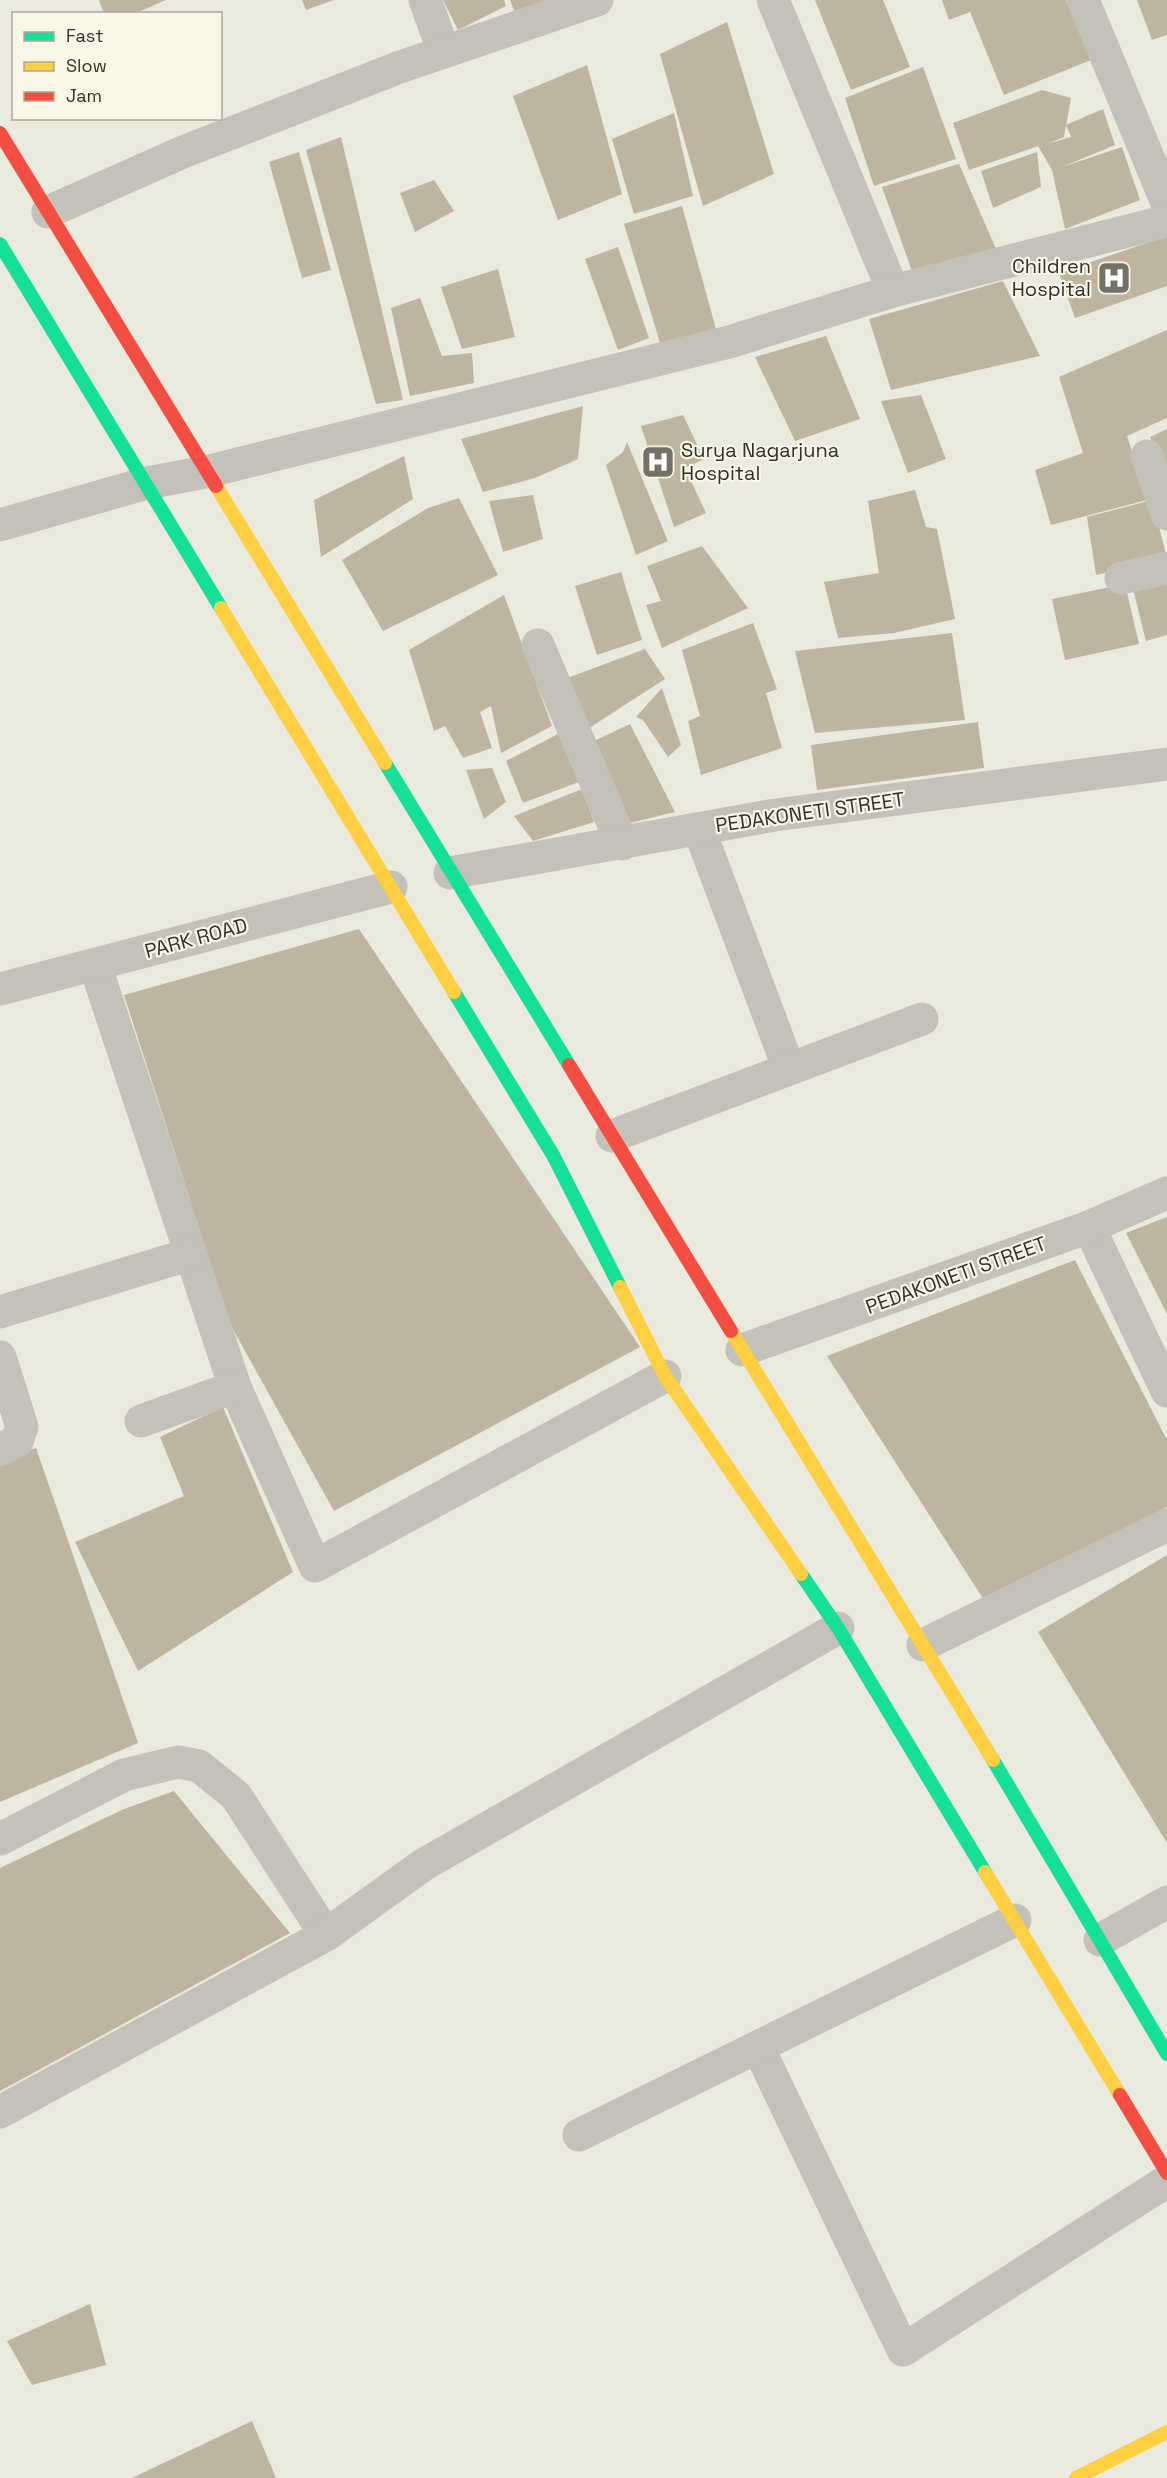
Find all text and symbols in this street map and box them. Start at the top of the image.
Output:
legend [12,12,222,120]
text: Fast [66,24,103,47]
text: Slow [66,54,107,77]
text: Jam [66,84,102,107]
place label: Children Hospital [1012,253,1091,302]
hospital icon: Children Hospital [1096,260,1132,296]
place label: Surya Nagarjuna Hospital [681,437,839,486]
hospital icon: Surya Nagarjuna Hospital [640,444,676,480]
street label: PEDAKONETI STREET [714,786,906,838]
street label: PARK ROAD [142,912,250,964]
street label: PEDAKONETI STREET [862,1230,1050,1320]

